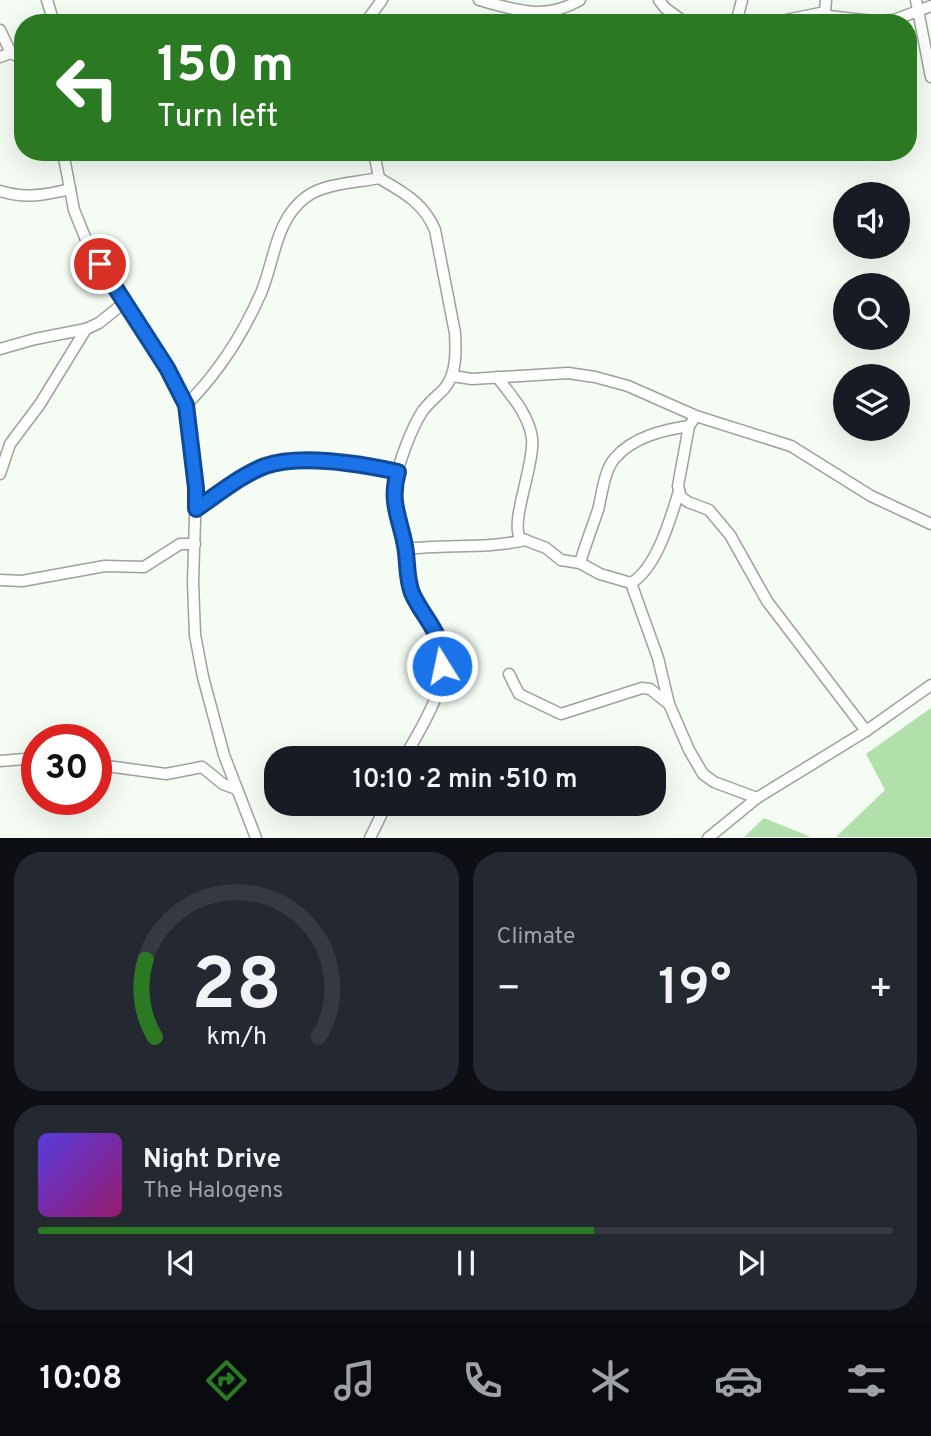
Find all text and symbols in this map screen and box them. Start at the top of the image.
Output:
text: 150 m [157,37,294,99]
icon: left [42,42,133,133]
text: Turn left [157,98,278,138]
map controls [833,182,910,441]
button: sound [833,182,910,259]
pin [70,234,130,294]
icon: arrive [81,245,119,283]
button: search [833,273,910,350]
button: layers [833,364,910,441]
position arrow [405,629,479,703]
speed limit sign: 30 [21,724,112,815]
text: 10:10 · 2 min · 510 m [353,764,577,797]
text: Climate [497,923,575,952]
text: 28 [191,944,281,1036]
text: 19° [658,957,732,1023]
text: − [497,966,521,1015]
text: + [868,966,893,1015]
text: km/h [206,1022,267,1054]
text: Night Drive [143,1144,281,1177]
text: The Halogens [143,1177,283,1206]
icon: previous [162,1244,200,1282]
icon: pause [447,1244,485,1282]
icon: next [732,1244,770,1282]
icon: directions [202,1356,251,1405]
icon: music [330,1356,379,1405]
icon: phone [458,1356,507,1405]
icon: climate [586,1356,635,1405]
icon: car [714,1356,763,1405]
icon: filters [842,1356,891,1405]
text: 10:08 [40,1360,122,1400]

